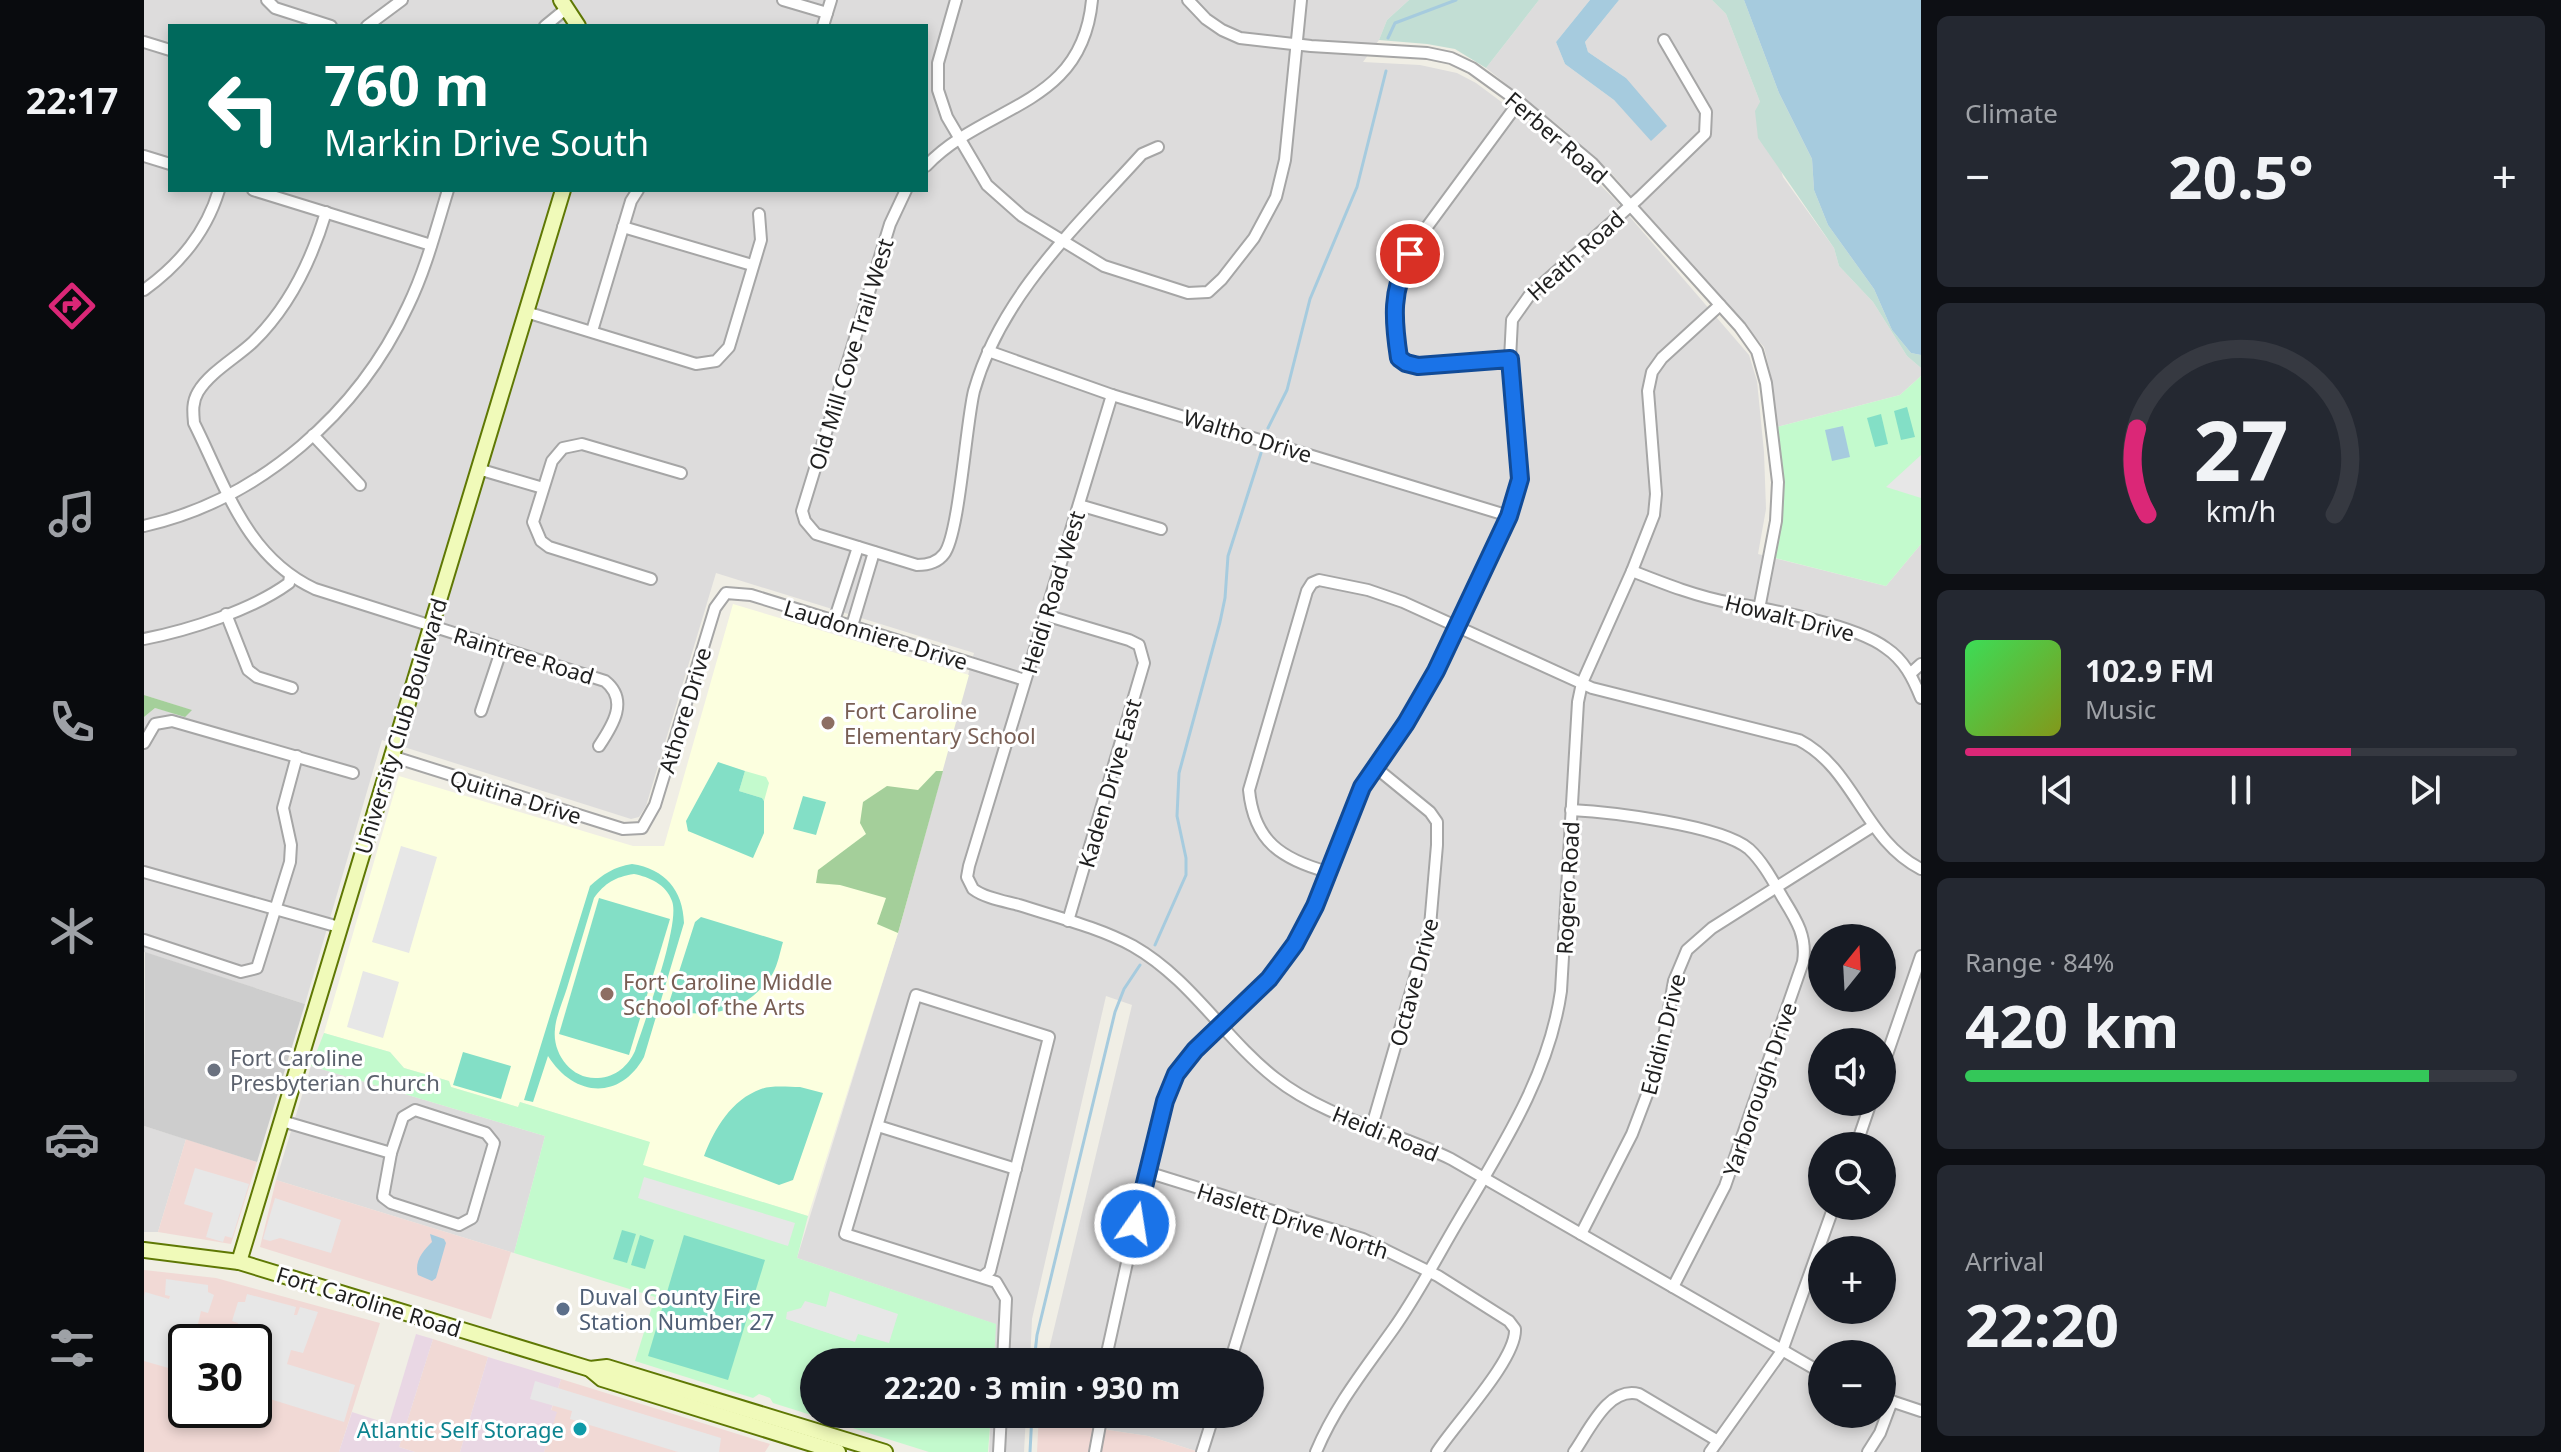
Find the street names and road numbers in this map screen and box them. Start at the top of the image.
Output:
street label: Ferber Road [1499,84,1615,190]
street label: Heath Road [1520,203,1630,307]
street label: Old Mill Cove Trail West [800,234,900,474]
street label: Waltho Drive [1180,401,1316,469]
street label: Heidi Road West [1013,507,1091,677]
street label: Howalt Drive [1722,586,1858,648]
street label: Laudonniere Drive [780,592,972,676]
street label: University Club Boulevard [347,594,453,858]
street label: Raintree Road [450,619,598,691]
street label: Athore Drive [651,643,717,777]
street label: Kaden Drive East [1071,695,1147,871]
street label: Quitina Drive [447,762,585,830]
street label: Rogero Road [1549,821,1585,955]
street label: Octave Drive [1381,914,1445,1050]
street label: Edidin Drive [1632,970,1692,1098]
street label: Yarborough Drive [1715,998,1803,1180]
street label: Heidi Road [1328,1098,1444,1168]
street label: Haslett Drive North [1193,1175,1393,1265]
street label: Fort Caroline Road [273,1259,465,1343]

